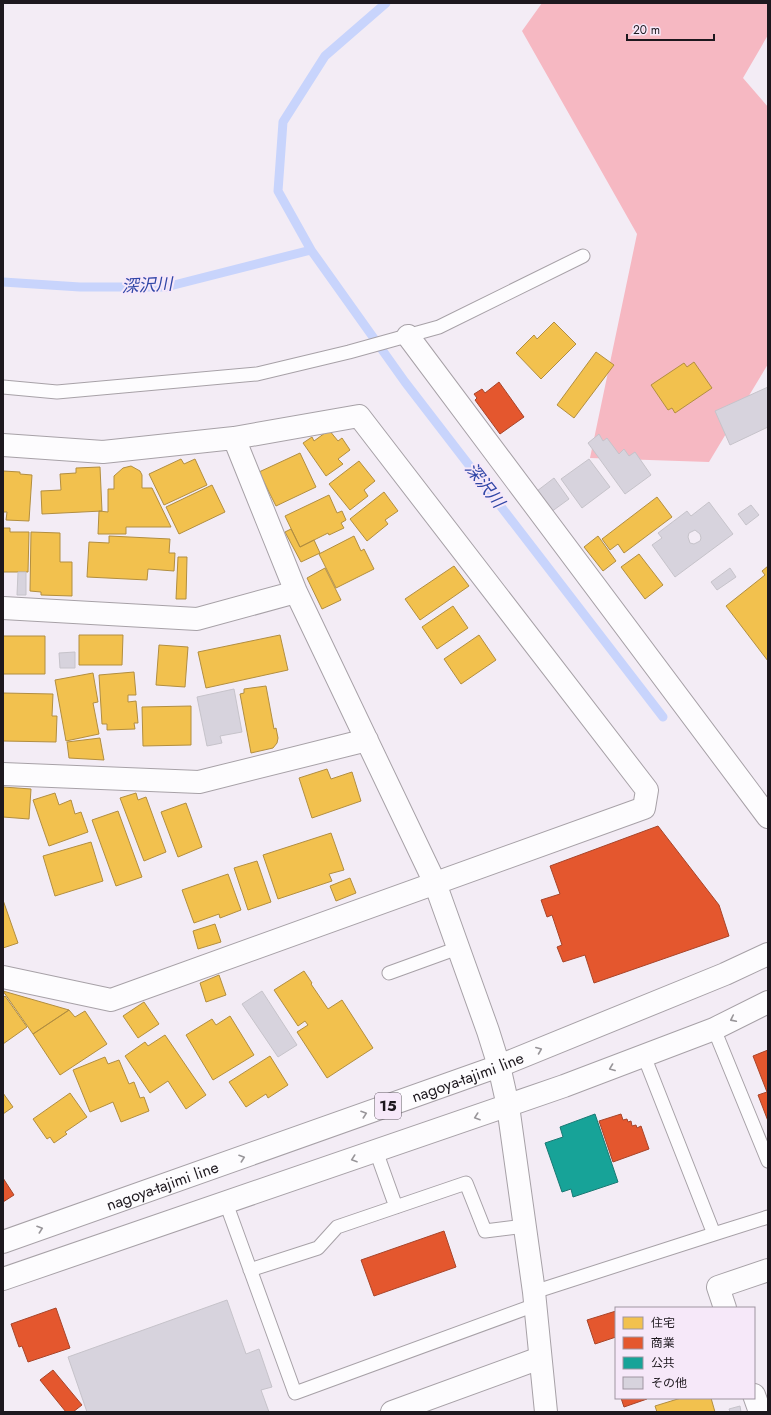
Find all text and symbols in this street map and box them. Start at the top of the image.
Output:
scale bar [627,16,714,42]
text: 20 m [633,21,660,39]
water label: 深沢川 [121,272,175,298]
water label: 深沢川 [460,458,511,514]
one-way arrow [730,1015,737,1022]
street label: nagoya-tajimi line [409,1046,527,1108]
one-way arrow [535,1047,542,1055]
one-way arrow [609,1063,616,1071]
road number: 15 [375,1093,401,1119]
one-way arrow [360,1111,367,1119]
one-way arrow [474,1112,481,1120]
one-way arrow [238,1154,245,1162]
one-way arrow [351,1154,358,1163]
street label: nagoya-tajimi line [103,1155,222,1216]
one-way arrow [36,1225,43,1234]
legend [615,1307,755,1399]
text: 住宅 [651,1314,675,1332]
text: 商業 [651,1334,675,1352]
text: 公共 [651,1354,675,1372]
text: その他 [651,1374,687,1392]

